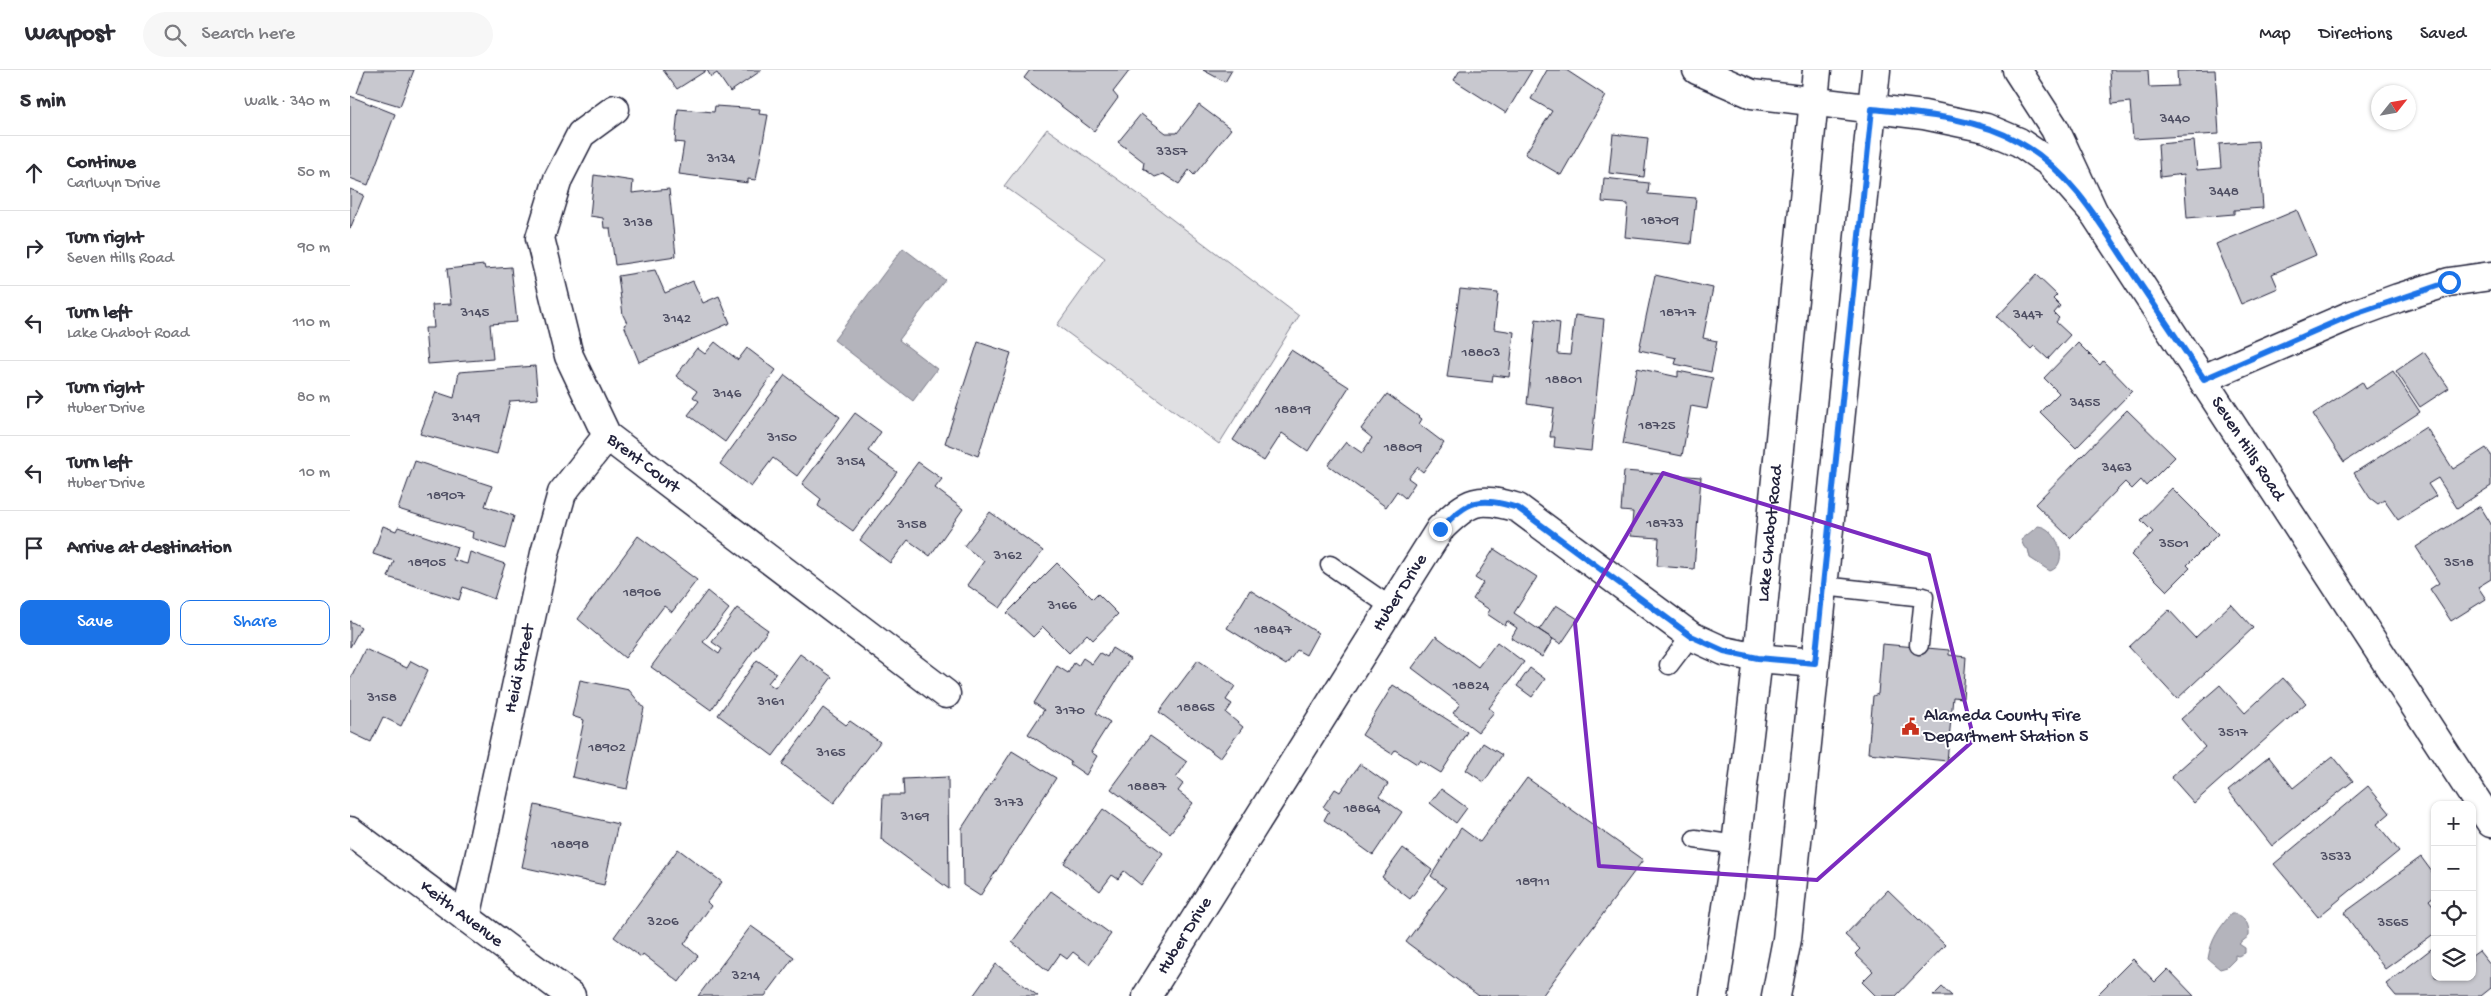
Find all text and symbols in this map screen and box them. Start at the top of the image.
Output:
search box [143,12,493,57]
text: Waypost [25,20,113,49]
icon: search [161,21,189,49]
text: Search here [201,23,295,46]
text: Map [2259,24,2291,45]
text: Directions [2319,24,2392,45]
text: Saved [2420,24,2466,45]
north arrow [2371,85,2416,130]
text: 5 min [20,90,65,115]
text: Walk · 340 m [244,93,330,112]
house number: 3440 [2159,110,2191,128]
house number: 3357 [1155,143,1189,161]
house number: 3134 [706,150,735,168]
text: Continue [67,152,136,175]
icon: ahead [20,159,48,187]
text: 50 m [297,164,330,183]
text: Carlwyn Drive [67,175,160,194]
house number: 3448 [2208,183,2239,201]
house number: 18709 [1640,212,1680,230]
house number: 3138 [622,214,653,232]
text: Turn right [67,227,143,250]
icon: right [20,234,48,262]
text: 90 m [298,239,330,258]
text: Seven Hills Road [67,250,174,269]
route start [2438,271,2461,294]
text: Turn left [67,302,131,325]
house number: 3145 [460,304,490,322]
house number: 18717 [1659,304,1697,322]
house number: 3447 [2012,306,2044,324]
icon: left [20,309,48,337]
house number: 3142 [662,310,691,328]
text: 110 m [293,314,330,333]
text: Lake Chabot Road [67,325,189,344]
house number: 18803 [1461,344,1501,362]
house number: 18801 [1544,371,1583,389]
text: Turn right [67,377,143,400]
icon: right [20,384,48,412]
house number: 3146 [712,385,742,403]
text: 80 m [297,389,330,408]
street label: Seven Hills Road [2206,393,2290,506]
house number: 3455 [2069,394,2100,412]
text: Huber Drive [67,400,145,419]
house number: 18819 [1274,401,1312,419]
house number: 3149 [451,409,481,427]
house number: 18725 [1637,417,1676,435]
street label: Brent Court [602,428,685,499]
house number: 3150 [766,429,798,447]
house number: 18809 [1383,439,1423,457]
text: Turn left [67,452,131,475]
house number: 3154 [836,453,865,471]
icon: left [20,459,48,487]
house number: 3463 [2101,459,2132,477]
street label: Lake Chabot Road [1753,463,1788,603]
text: 10 m [299,464,330,483]
text: Huber Drive [67,475,145,494]
house number: 18907 [426,487,466,505]
house number: 18733 [1645,515,1684,533]
house number: 3158 [896,516,927,534]
route end [1429,518,1452,541]
icon: arrive [20,534,48,562]
house number: 3501 [2158,535,2189,553]
text: Arrive at destination [67,537,231,560]
house number: 3162 [993,547,1022,565]
street label: Huber Drive [1368,550,1432,635]
house number: 18905 [407,554,446,572]
house number: 3518 [2443,554,2474,572]
house number: 18906 [622,584,661,602]
house number: 3166 [1046,597,1077,615]
button: Save [20,600,170,645]
button: Share [180,600,330,645]
street label: Heidi Street [500,621,540,715]
house number: 18847 [1253,621,1293,639]
house number: 18824 [1452,677,1489,695]
house number: 3158 [366,689,397,707]
house number: 3161 [756,693,785,711]
house number: 18865 [1176,699,1215,717]
house number: 3170 [1054,702,1086,720]
place label: Alameda County Fire Department Station 5 [1923,706,2088,748]
public building icon: Alameda County Fire Department Station 5 [1900,716,1920,736]
house number: 3517 [2217,724,2249,742]
house number: 18902 [587,739,626,757]
house number: 3165 [815,744,846,762]
house number: 18887 [1127,778,1167,796]
house number: 3173 [993,794,1024,812]
house number: 18864 [1342,800,1381,818]
map controls [2431,801,2476,981]
button: + [2431,801,2476,846]
house number: 3169 [900,808,930,826]
house number: 18898 [550,836,589,854]
button: − [2431,846,2476,891]
house number: 3533 [2319,848,2352,866]
house number: 18911 [1515,873,1550,891]
street label: Keith Avenue [416,876,508,952]
button: locate [2431,891,2476,936]
street label: Huber Drive [1153,893,1217,978]
house number: 3206 [646,913,679,931]
house number: 3565 [2376,914,2409,932]
button: layers [2431,936,2476,981]
house number: 3214 [731,967,760,985]

